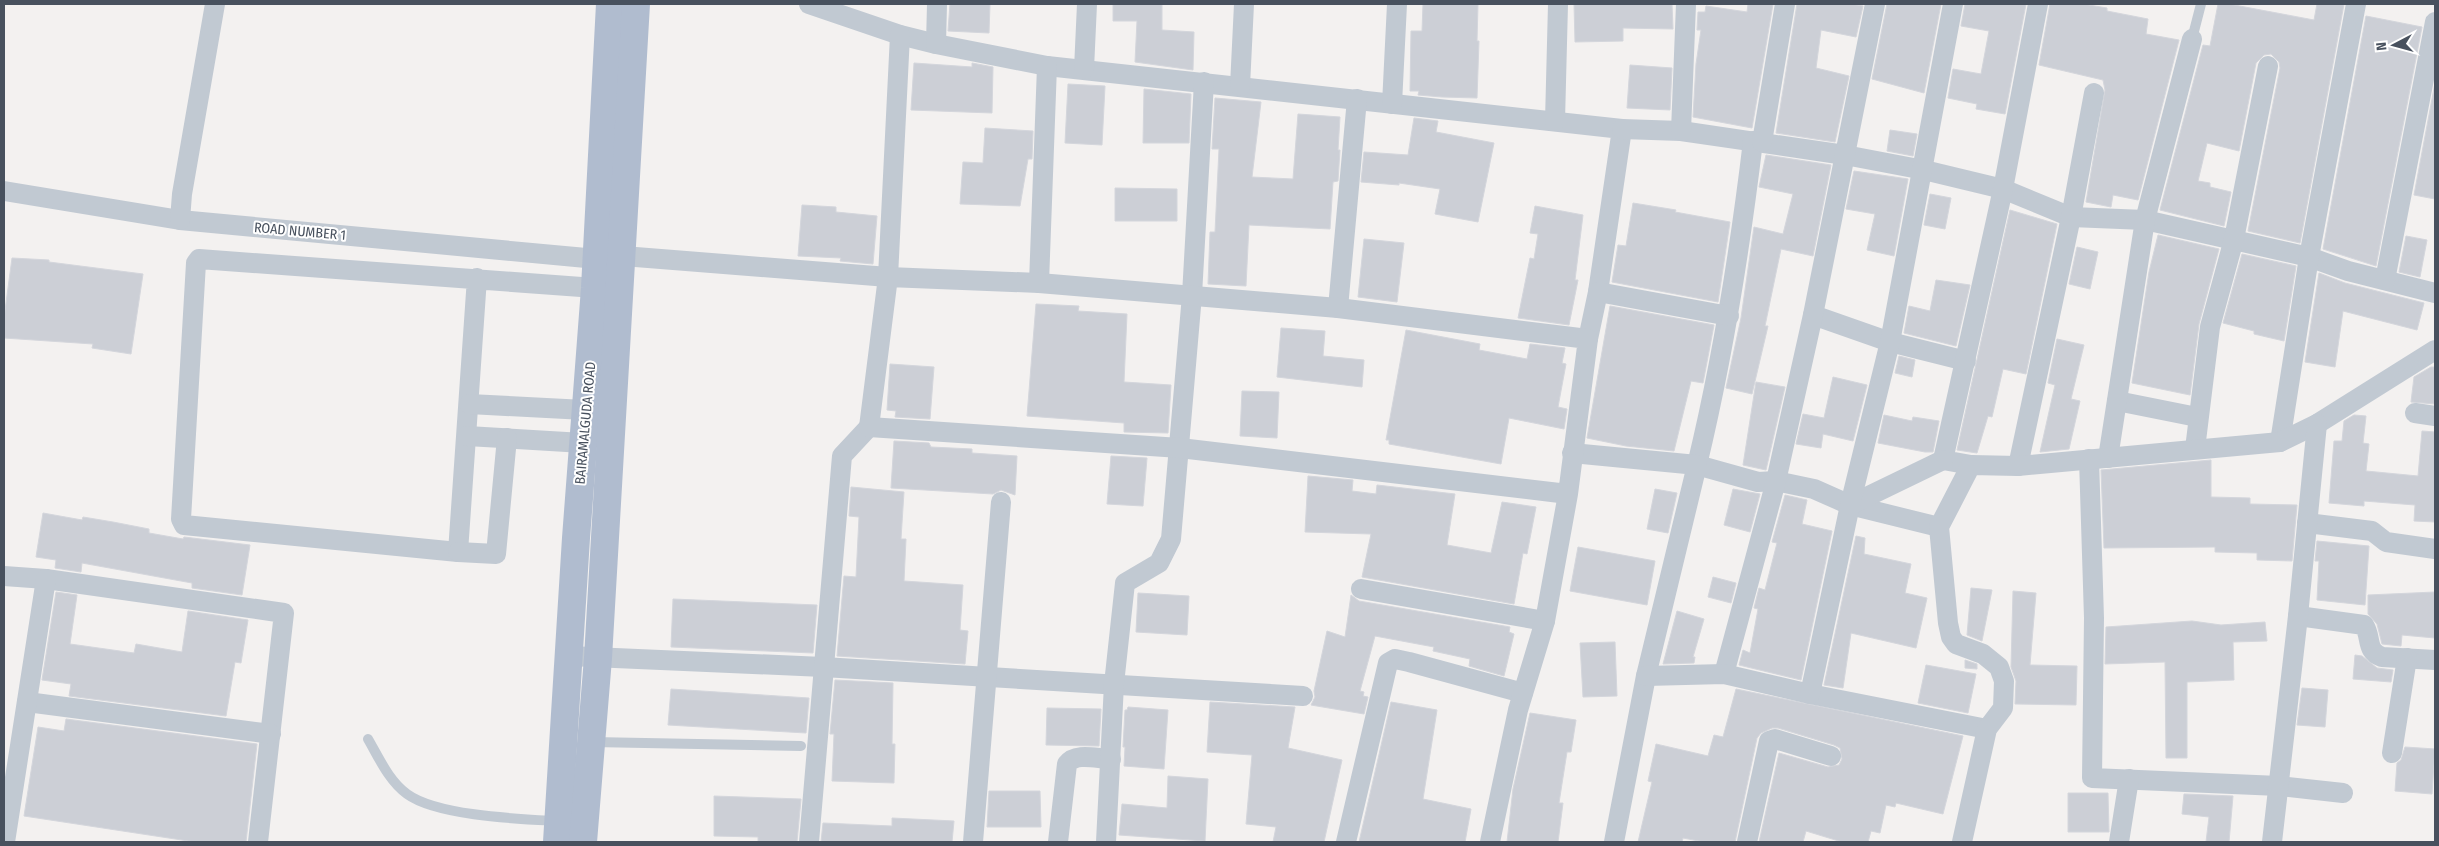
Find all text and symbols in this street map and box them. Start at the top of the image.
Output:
north arrow [2369,20,2419,70]
text: N [2373,41,2390,51]
street label: ROAD NUMBER 1 [253,219,347,244]
street label: BAIRAMALGUDA ROAD [572,361,599,485]

